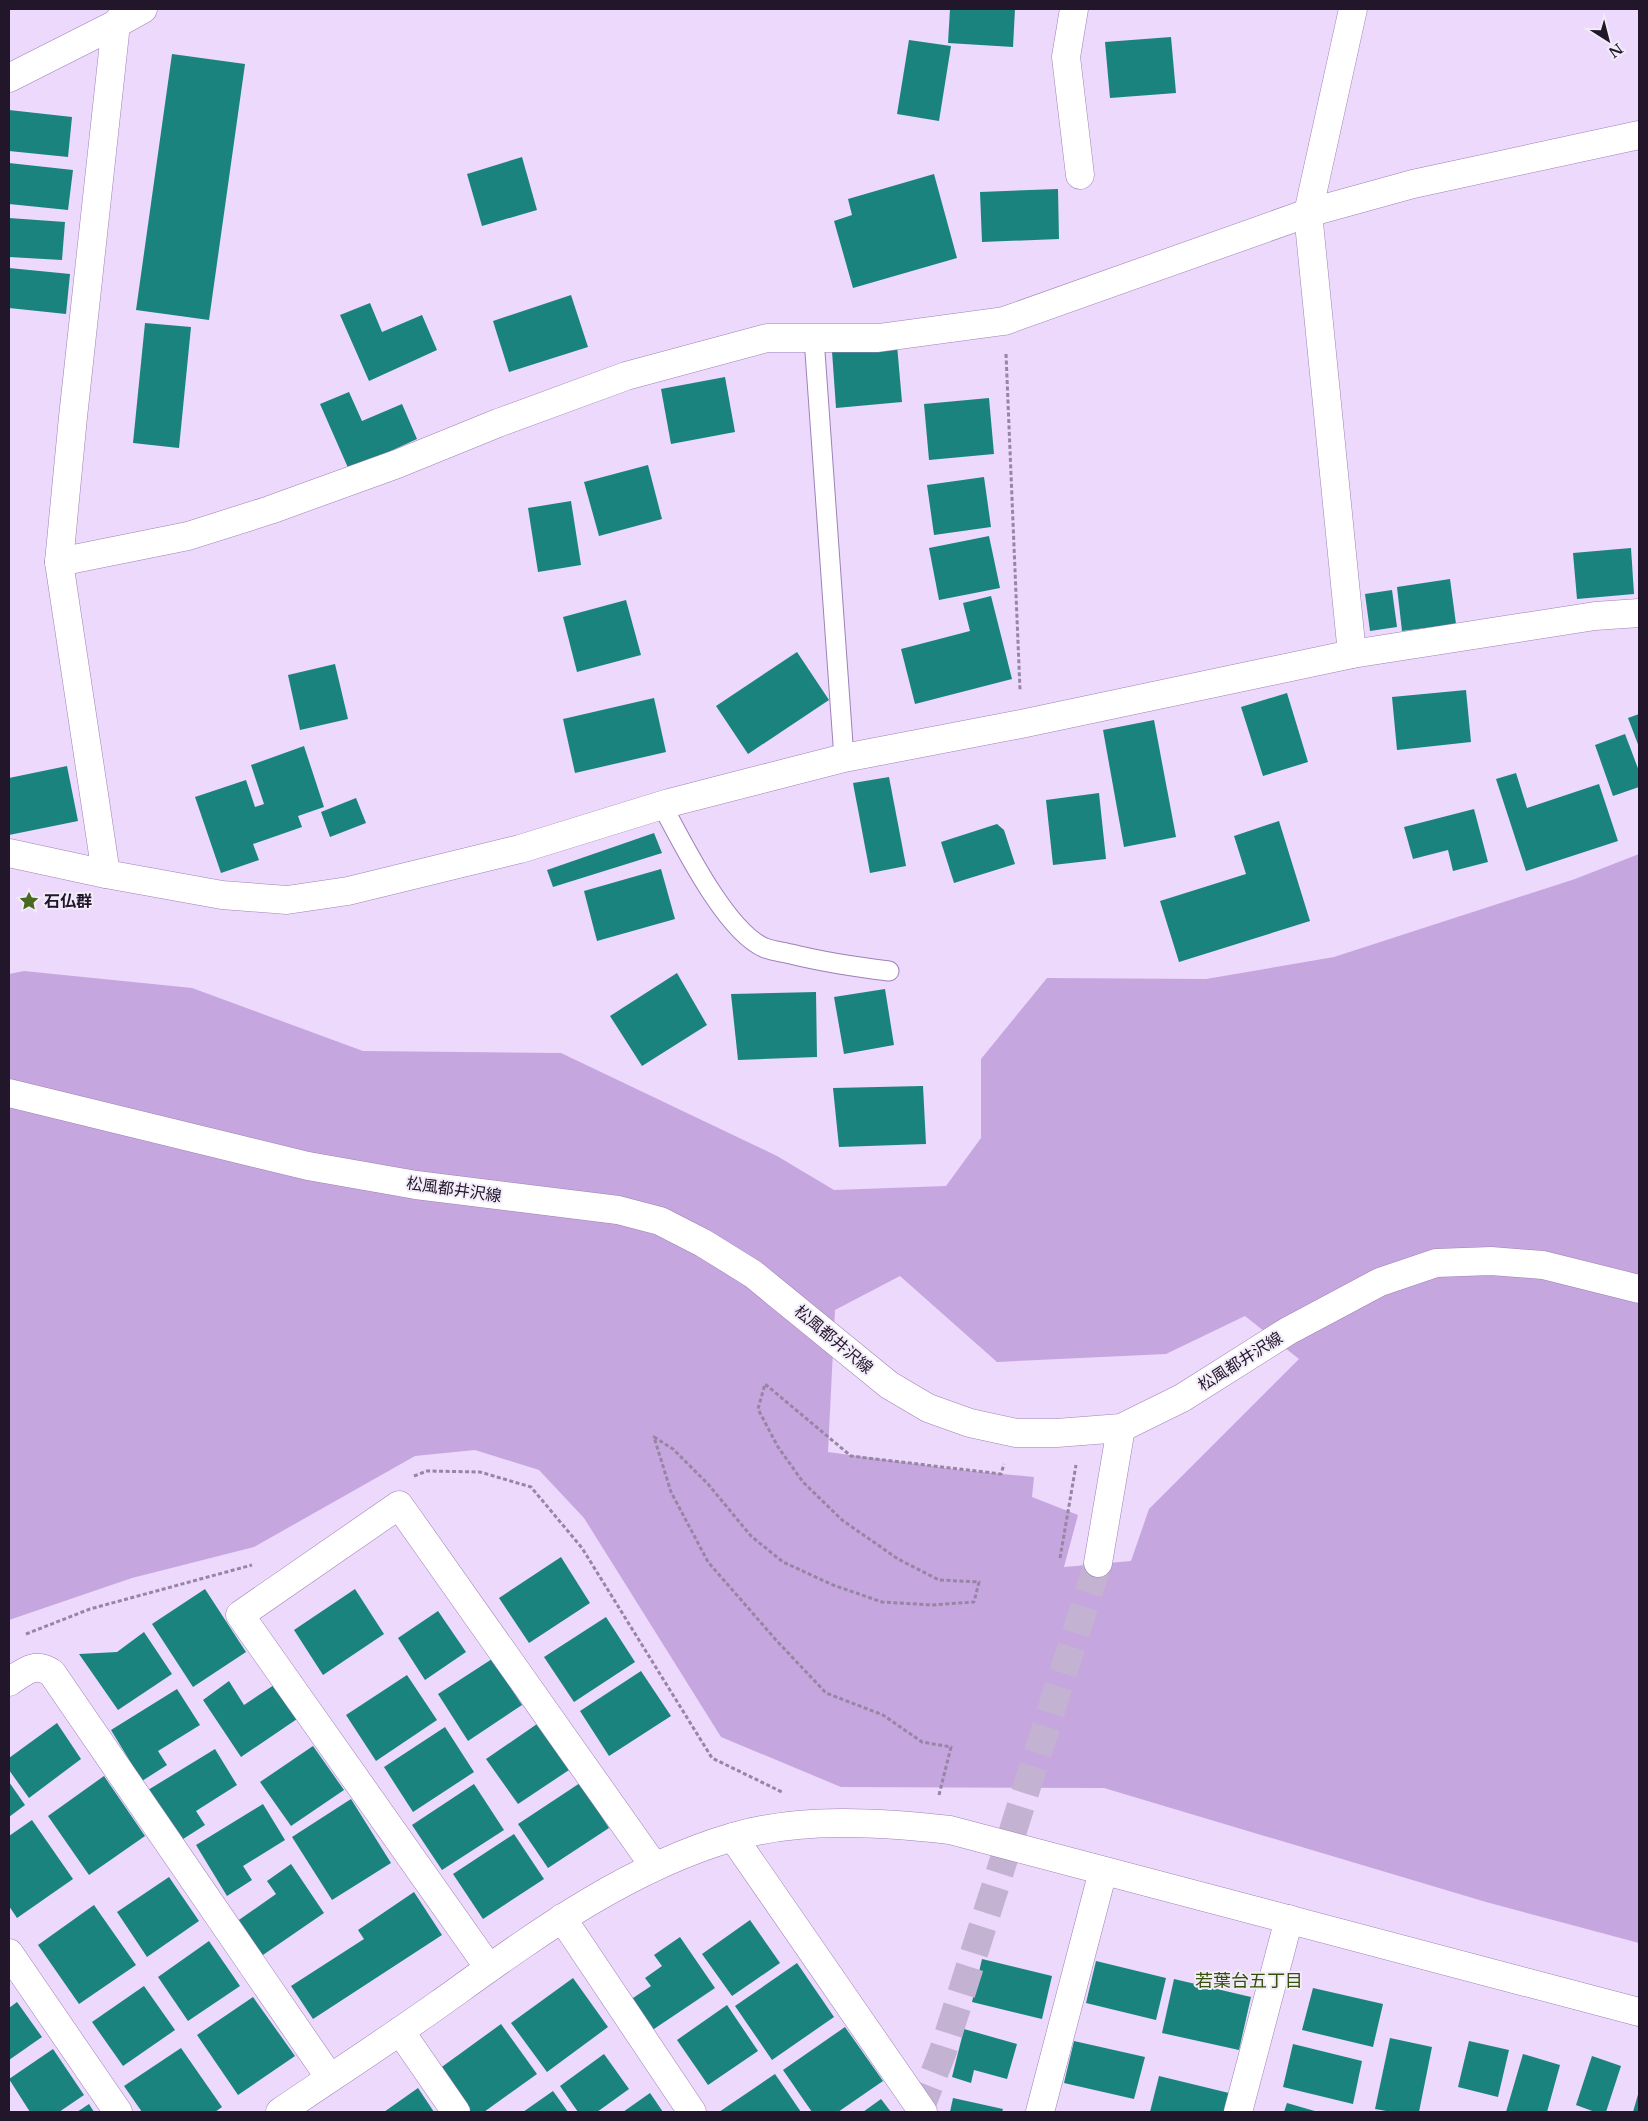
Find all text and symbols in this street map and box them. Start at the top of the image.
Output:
north arrow [1583,15,1633,65]
text: N [1605,39,1626,62]
place icon: 石仏群 [18,890,40,912]
place label: 石仏群 [44,891,92,911]
street label: 松風都井沢線 [405,1172,503,1206]
street label: 松風都井沢線 [791,1300,877,1378]
street label: 松風都井沢線 [1194,1327,1286,1395]
district label: 若葉台五丁目 [1195,1970,1303,1992]

